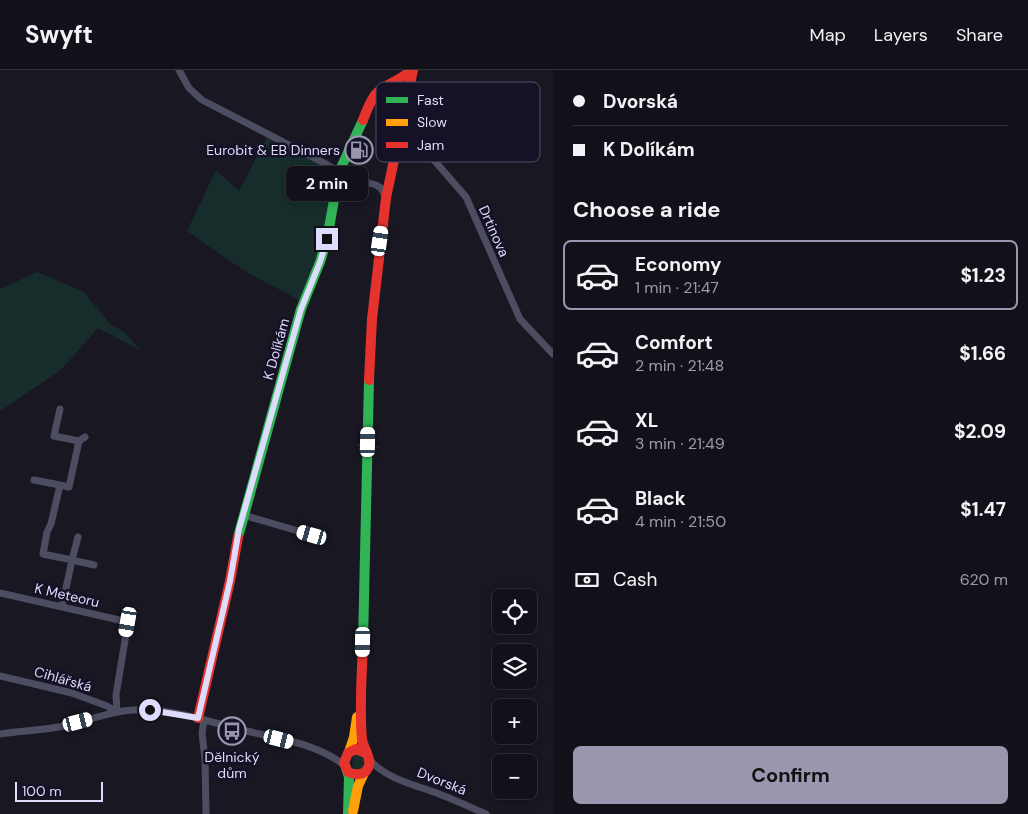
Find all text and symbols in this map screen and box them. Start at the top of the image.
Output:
text: Swyft [25,19,93,50]
text: Map [810,23,846,47]
text: Layers [874,23,928,47]
text: Share [956,23,1003,47]
legend [376,82,540,162]
text: Dvorská [603,89,678,114]
text: Fast [417,91,444,109]
text: Slow [417,113,447,131]
fuel station icon: Eurobit & EB Dinners [344,135,374,165]
text: Jam [417,136,444,154]
text: K Dolíkám [603,137,695,162]
place label: Eurobit & EB Dinners [206,141,340,159]
callout: 2 min [286,166,368,202]
text: 2 min [306,173,348,194]
text: Choose a ride [573,195,721,224]
street label: Drtinova [475,203,513,259]
car [370,225,389,257]
route end [316,228,338,250]
text: Economy [635,252,722,277]
icon: car [575,253,620,298]
text: $1.23 [960,263,1006,288]
text: 1 min · 21:47 [635,277,719,298]
street label: K Dolíkám [259,316,293,382]
text: Comfort [635,330,713,355]
icon: car [575,331,620,376]
text: $1.66 [959,341,1006,366]
text: 2 min · 21:48 [635,355,724,376]
text: XL [635,408,658,433]
icon: car [575,409,620,454]
text: $2.09 [954,419,1006,444]
car [360,427,375,457]
text: 3 min · 21:49 [635,433,725,454]
text: Black [635,486,686,511]
icon: car [575,487,620,532]
text: $1.47 [960,497,1006,522]
text: 4 min · 21:50 [635,511,726,532]
car [295,524,328,546]
icon: cash [573,566,601,594]
text: Cash [613,567,657,592]
text: 620 m [960,569,1008,590]
street label: K Meteoru [33,579,101,611]
map controls [492,589,537,799]
button: locate [492,589,537,634]
car [118,606,137,638]
car [355,627,370,657]
button: layers [492,644,537,689]
street label: Cihlářská [32,662,94,696]
route start [139,699,161,721]
button: + [492,699,537,744]
car [61,711,94,733]
bus stop icon: Dělnický dům [217,716,247,746]
car [262,728,295,750]
button: Confirm [573,746,1008,804]
place label: Dělnický dům [205,748,260,782]
button: − [492,754,537,799]
street label: Dvorská [415,763,469,799]
scale bar [15,779,102,802]
text: 100 m [22,782,62,800]

